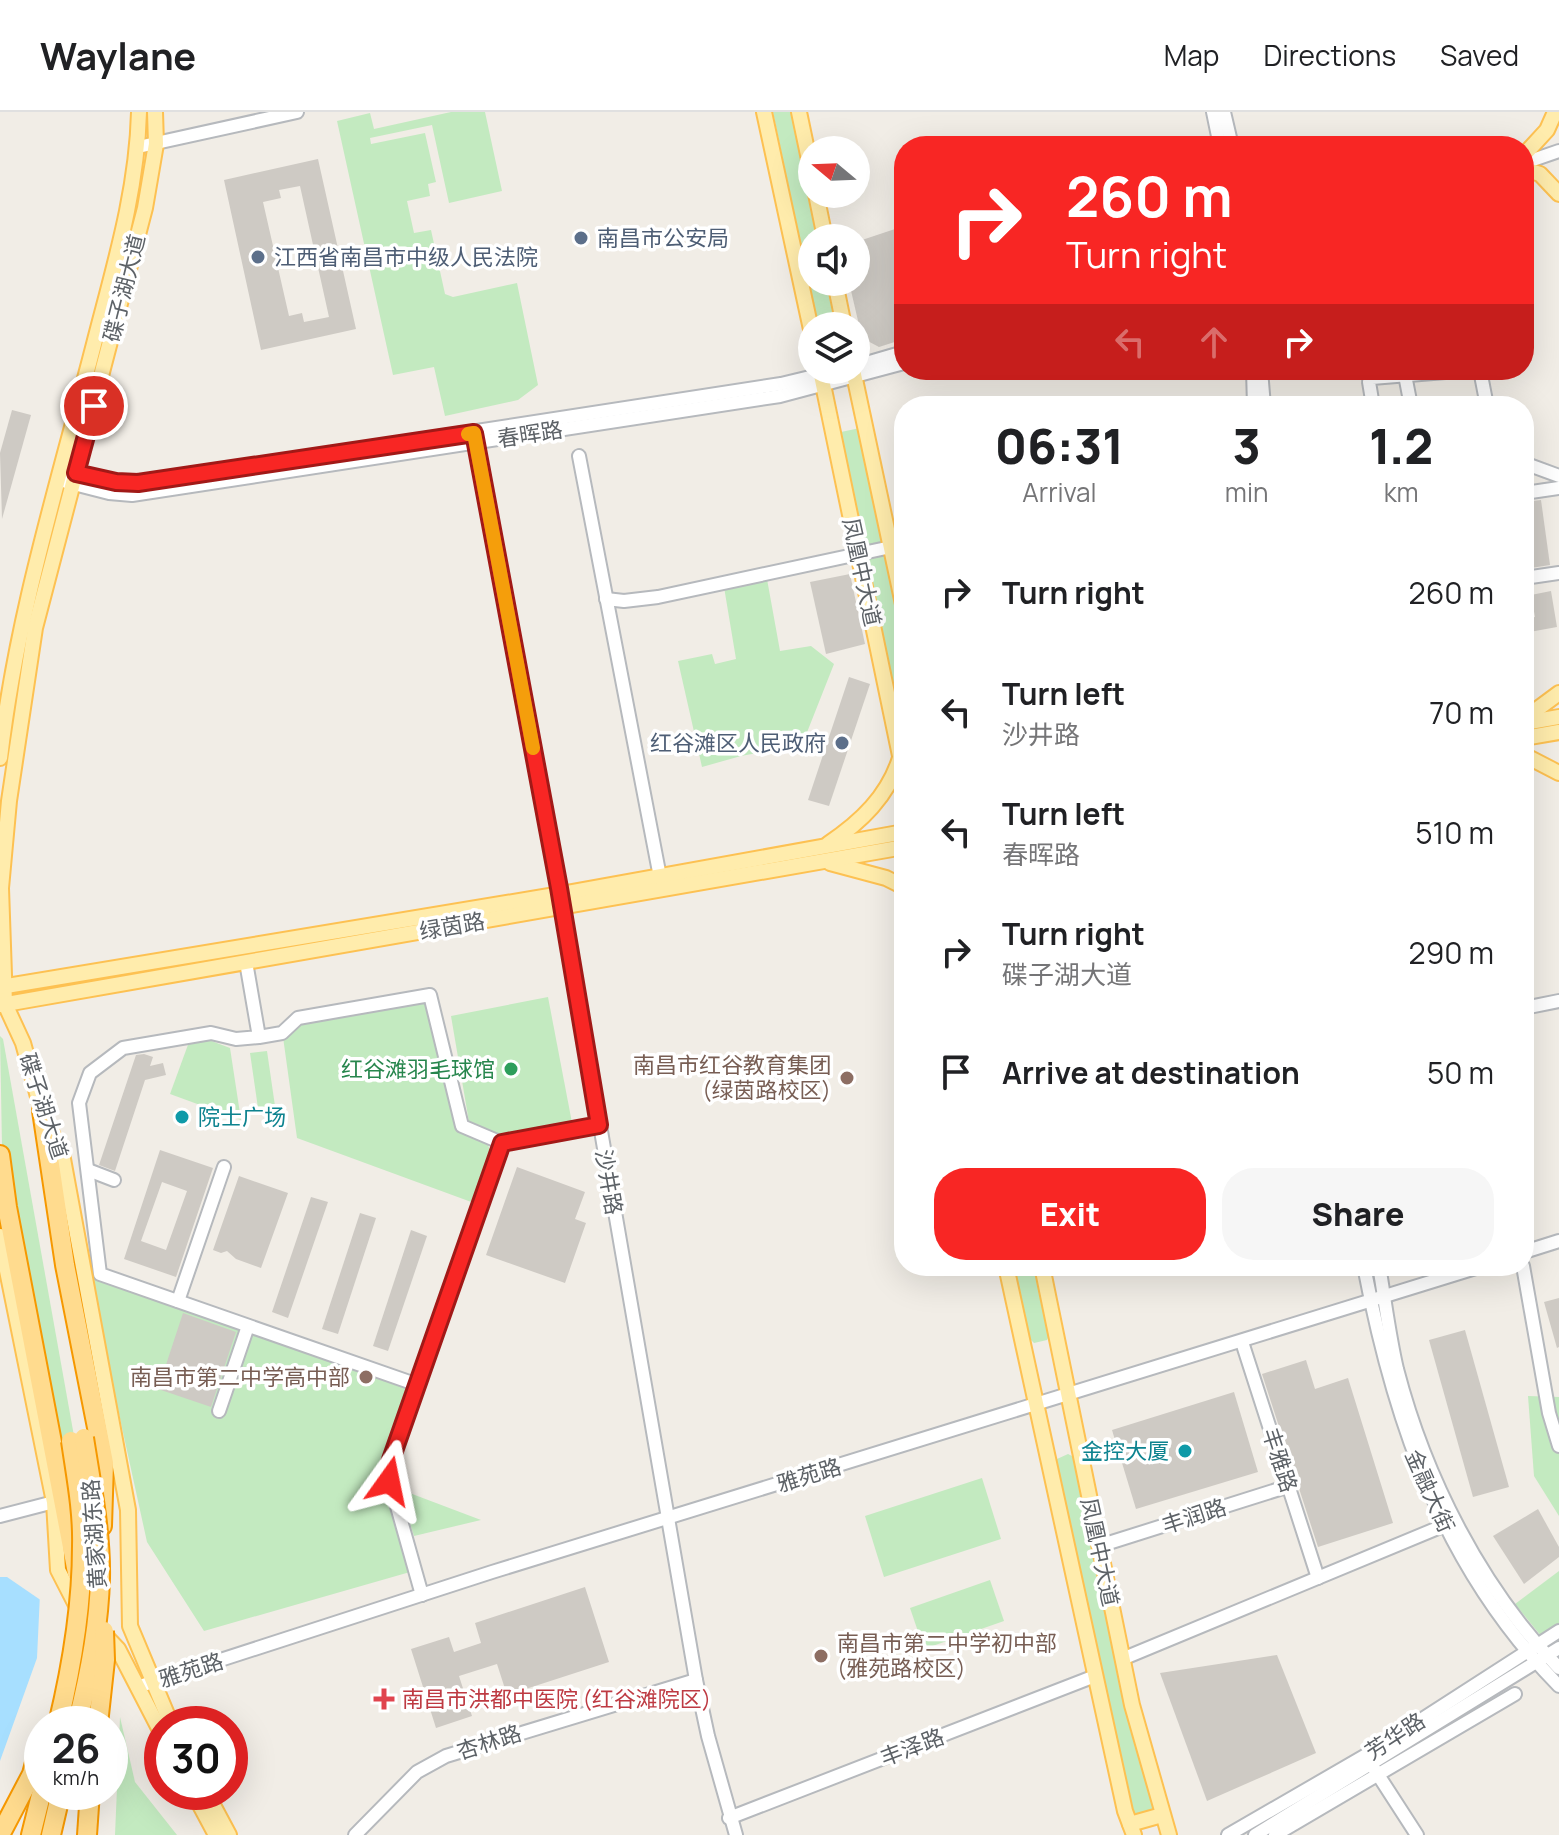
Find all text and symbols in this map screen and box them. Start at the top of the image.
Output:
text: Waylane [40,29,196,81]
text: Map [1164,36,1219,74]
text: Directions [1263,36,1396,74]
text: Saved [1440,36,1519,74]
north arrow [798,136,870,208]
map controls [798,136,870,384]
text: 260 m [1066,157,1233,234]
icon: right [934,168,1038,272]
place label: 南昌市公安局 [597,223,729,253]
button: sound [798,224,870,296]
marker: 南昌市公安局 [572,229,590,247]
text: Turn right [1066,230,1227,279]
street label: 碟子湖大道 [96,231,152,345]
place label: 江西省南昌市中级人民法院 [274,242,538,272]
marker: 江西省南昌市中级人民法院 [249,248,267,266]
button: layers [798,312,870,384]
icon: left [1108,320,1152,364]
icon: ahead [1192,320,1236,364]
icon: right [1276,320,1320,364]
pin [60,372,128,440]
icon: arrive [72,384,116,428]
text: 06:31 [995,413,1124,478]
text: 3 [1232,413,1261,478]
text: 1.2 [1369,413,1433,478]
street label: 春晖路 [495,414,565,454]
text: Arrival [1022,474,1097,510]
text: min [1225,474,1268,510]
text: km [1384,474,1419,510]
street label: 凤凰中大道 [836,515,888,629]
icon: right [934,570,978,614]
text: Turn right [1002,572,1145,613]
text: 260 m [1409,572,1494,613]
text: Turn left [1002,673,1125,714]
icon: left [934,690,978,734]
text: 70 m [1429,692,1494,733]
text: 沙井路 [1002,716,1080,752]
place label: 红谷滩区人民政府 [650,728,826,758]
marker: 红谷滩区人民政府 [833,734,851,752]
text: Turn left [1002,793,1125,834]
icon: left [934,810,978,854]
text: 510 m [1415,812,1494,853]
text: 春晖路 [1002,836,1080,872]
street label: 绿茵路 [417,905,487,947]
text: Turn right [1002,913,1145,954]
icon: right [934,930,978,974]
text: 290 m [1409,932,1494,973]
text: 碟子湖大道 [1002,956,1132,992]
street label: 碟子湖大道 [13,1049,75,1163]
place label: 南昌市红谷教育集团 (绿茵路校区) [633,1050,831,1105]
icon: arrive [934,1050,978,1094]
text: Arrive at destination [1002,1052,1300,1093]
text: 50 m [1427,1052,1494,1093]
place label: 红谷滩羽毛球馆 [341,1054,495,1084]
marker: 红谷滩羽毛球馆 [502,1060,520,1078]
marker: 南昌市红谷教育集团 (绿茵路校区) [838,1069,856,1087]
place label: 院士广场 [198,1102,286,1132]
marker: 院士广场 [173,1108,191,1126]
street label: 沙井路 [588,1147,630,1217]
button: Exit [934,1168,1206,1260]
button: Share [1222,1168,1494,1260]
place label: 南昌市第二中学高中部 [130,1362,350,1392]
marker: 南昌市第二中学高中部 [357,1368,375,1386]
street label: 丰雅路 [1256,1424,1304,1496]
place label: 金控大厦 [1081,1436,1169,1466]
position arrow [347,1439,431,1523]
marker: 金控大厦 [1176,1442,1194,1460]
street label: 金融大街 [1398,1445,1462,1537]
street label: 雅苑路 [773,1451,845,1499]
street label: 黄家湖东路 [75,1478,113,1590]
street label: 丰润路 [1158,1492,1230,1540]
street label: 凤凰中大道 [1074,1495,1126,1609]
place label: 南昌市第二中学初中部 (雅苑路校区) [837,1628,1057,1683]
street label: 雅苑路 [155,1646,227,1694]
marker: 南昌市第二中学初中部 (雅苑路校区) [812,1647,830,1665]
place label: 南昌市洪都中医院 (红谷滩院区) [402,1684,711,1714]
marker: 南昌市洪都中医院 (红谷滩院区) [373,1688,395,1710]
street label: 芳华路 [1359,1705,1431,1767]
speed limit sign: 30 [144,1706,248,1810]
street label: 杏林路 [453,1718,525,1766]
text: 26 [52,1720,100,1775]
street label: 丰泽路 [876,1721,948,1773]
text: km/h [53,1764,99,1791]

